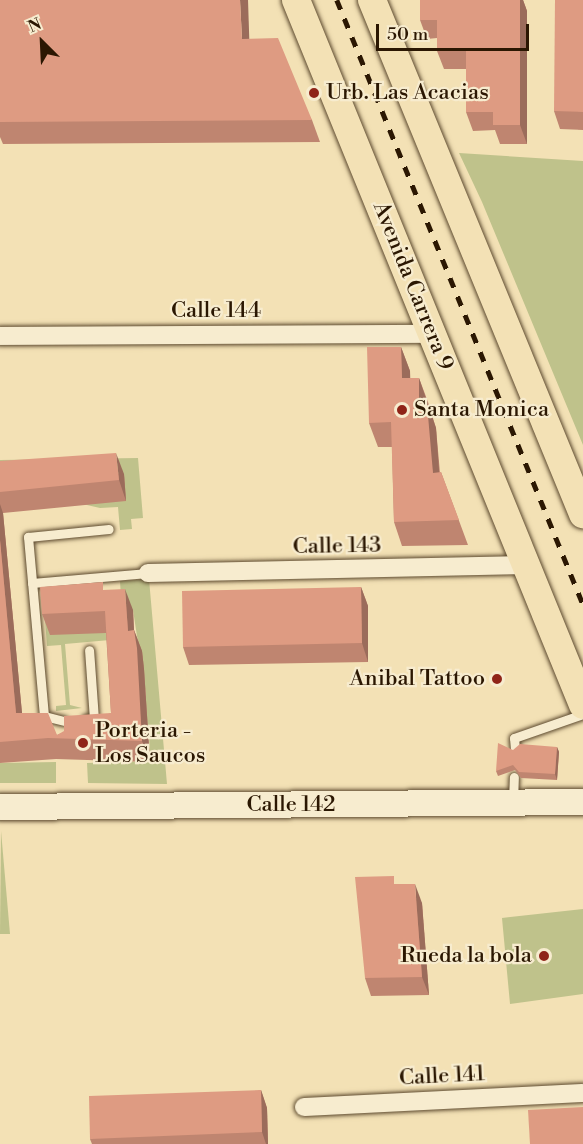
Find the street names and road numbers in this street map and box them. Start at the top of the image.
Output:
street label: Avenida Carrera 9 [367,198,459,374]
street label: Calle 144 [171,298,261,324]
street label: Calle 143 [292,532,382,560]
street label: Calle 142 [246,792,336,818]
street label: Calle 141 [398,1061,486,1091]

